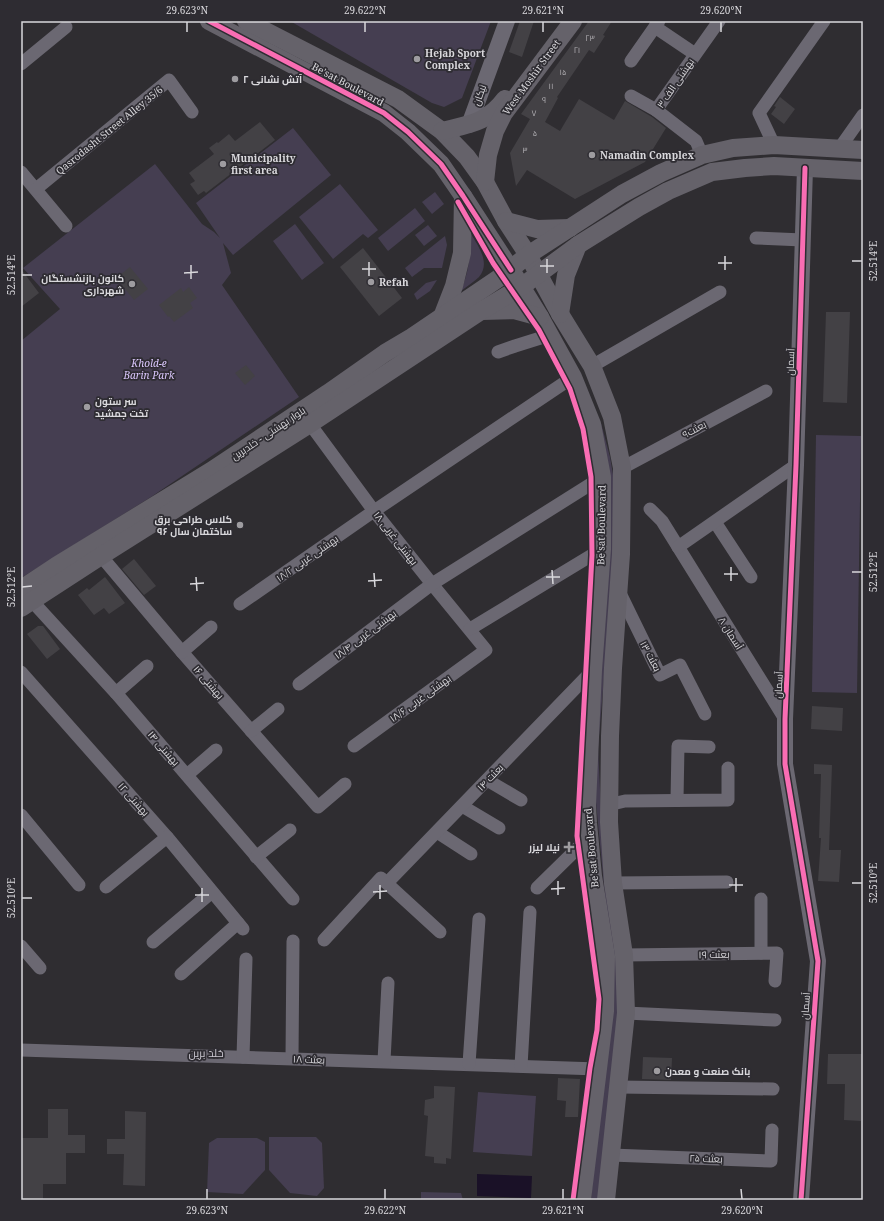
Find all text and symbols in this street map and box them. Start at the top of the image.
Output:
text: 29.623°N [166,3,208,17]
text: 29.622°N [344,3,386,17]
text: 29.621°N [522,3,564,17]
text: 29.620°N [700,3,742,17]
house number: ۲۳ [585,32,595,43]
street label: West Moshir Street [499,36,563,118]
house number: ۲۱ [574,44,580,55]
place label: Hejab Sport Complex [425,46,485,72]
marker: Hejab Sport Complex [412,54,422,64]
street label: بهشتی الف ۳ [653,55,697,111]
street label: Be'sat Boulevard [310,59,386,109]
house number: ۱۵ [560,66,566,77]
place label: آتش نشانی ۲ [243,72,303,86]
marker: آتش نشانی ۲ [230,74,240,84]
house number: ۱۱ [549,80,553,91]
street label: Qasrodasht Street Alley 35/6 [53,82,166,178]
street label: نیکان [469,82,489,108]
house number: ۹ [542,94,546,105]
house number: ۷ [532,107,537,118]
house number: ۵ [533,127,537,138]
house number: ۳ [522,144,528,155]
place label: Namadin Complex [600,148,694,162]
marker: Namadin Complex [587,150,597,160]
place label: Municipality first area [231,151,296,177]
marker: Municipality first area [218,159,228,169]
text: 52.514°E [866,241,880,281]
text: 52.514°E [4,255,18,295]
place label: کانون بازنشستگان شهرداری [41,271,124,297]
place label: Refah [379,275,409,289]
marker: Refah [366,277,376,287]
marker: کانون بازنشستگان شهرداری [127,279,137,289]
street label: آسمان [783,348,797,376]
park label: Khold-e Barin Park [123,356,175,382]
place label: سر ستون تخت جمشید [95,394,149,420]
marker: سر ستون تخت جمشید [82,402,92,412]
street label: بلوار بهشتی - خلدبرین [228,403,308,463]
street label: بعثت۹ [680,417,708,441]
street label: Be'sat Boulevard [593,485,609,565]
street label: بهشتی غربی ۱۸ [371,508,421,568]
place label: کلاس طراحی برق ساختمان سال ۹۶ [155,512,232,538]
marker: کلاس طراحی برق ساختمان سال ۹۶ [235,520,245,530]
street label: بهشتی غربی ۱۸/۲ [273,531,341,585]
text: 52.512°E [866,552,880,592]
text: 52.512°E [4,567,18,607]
street label: بهشتی غربی ۱۸/۴ [331,606,399,662]
street label: ۸ آسمان [715,614,747,652]
street label: ۱۳ بعثت [637,638,665,674]
street label: ۱۶ بهشتی [191,662,227,702]
street label: بهشتی غربی ۱۸/۶ [387,671,453,725]
street label: آسمان [770,671,786,699]
street label: ۱۴ بهشتی [145,728,183,768]
street label: بعثت ۱۴ [474,760,506,794]
street label: ۱۲ بهشتی [115,779,153,819]
street label: Be'sat Boulevard [581,808,601,888]
place label: نیلا لیزر [528,840,560,854]
marker: نیلا لیزر [563,841,575,853]
text: 52.510°E [866,863,880,903]
text: 52.510°E [4,878,18,918]
street label: بعثت ۱۹ [698,947,730,961]
street label: آسمان [797,992,813,1020]
district label: خلد برین [188,1045,224,1060]
street label: بعثت ۱۸ [293,1051,325,1067]
place label: بانک صنعت و معدن [665,1064,750,1078]
marker: بانک صنعت و معدن [652,1066,662,1076]
street label: ۲۵ بعثت [689,1150,723,1166]
text: 29.623°N [186,1203,228,1217]
text: 29.622°N [364,1203,406,1217]
text: 29.621°N [542,1203,584,1217]
text: 29.620°N [721,1203,763,1217]

